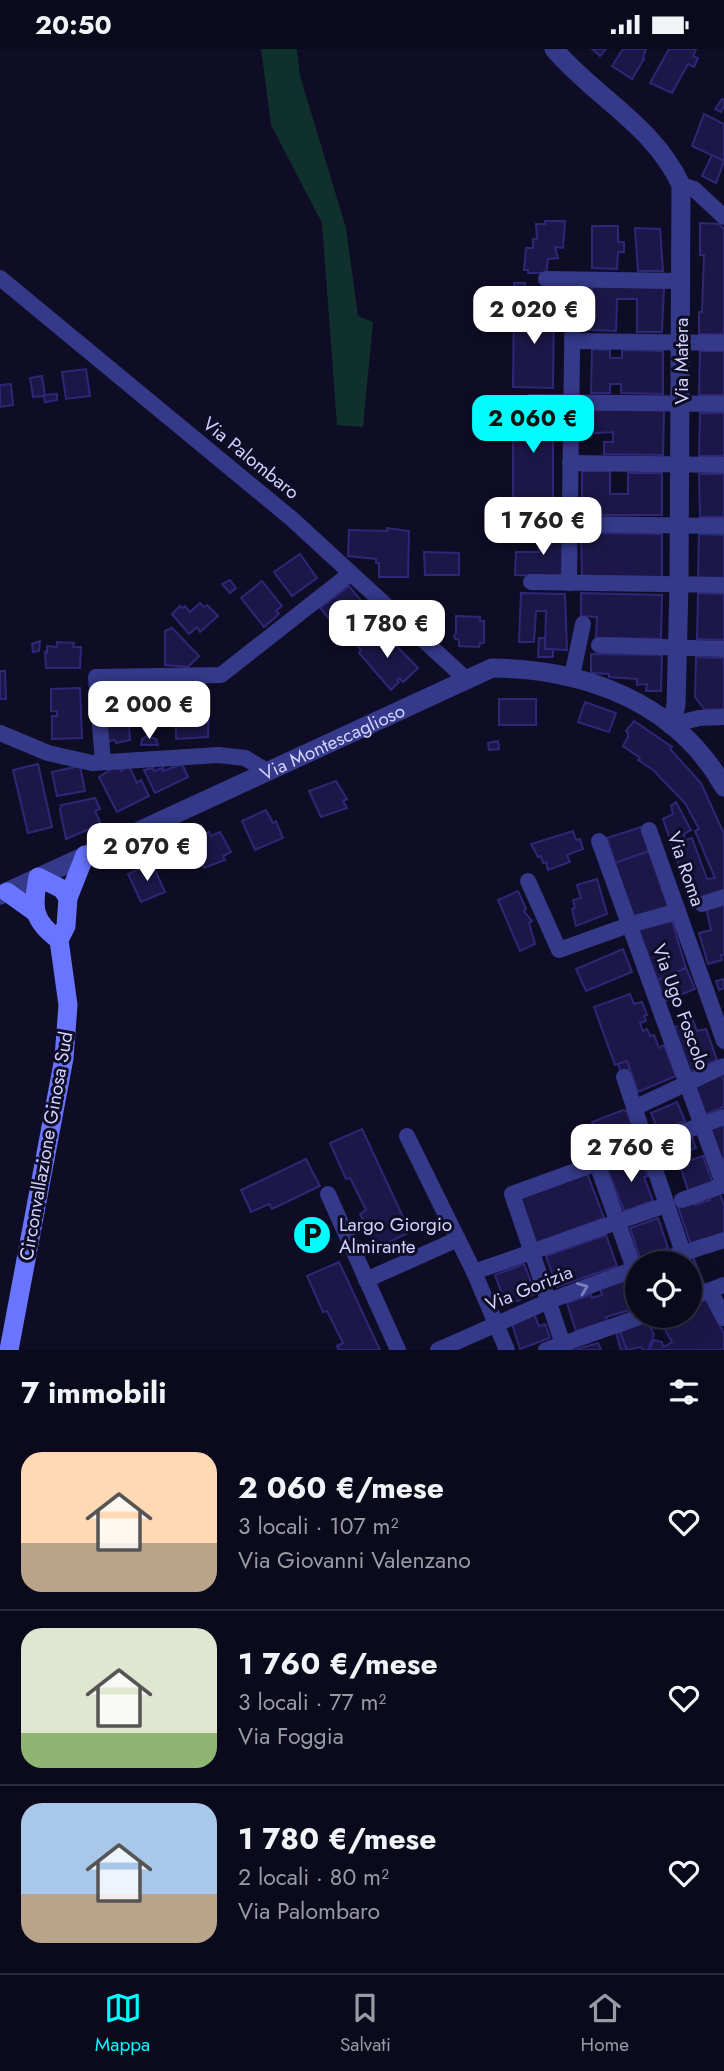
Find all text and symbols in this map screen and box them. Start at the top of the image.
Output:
text: 20:50 [35,6,112,44]
pin: 2 020 € [469,287,599,346]
text: 2 020 € [489,292,579,326]
street label: Via Matera [668,318,695,404]
pin: 2 060 € [468,395,598,455]
text: 2 060 € [488,401,578,435]
street label: Via Palombaro [197,411,305,505]
pin: 1 760 € [478,497,608,557]
text: 1 760 € [500,503,586,537]
pin: 1 780 € [322,601,452,660]
text: 1 780 € [345,606,429,640]
pin: 2 000 € [84,681,214,741]
text: 2 000 € [104,687,194,721]
street label: Via Montescaglioso [255,697,409,787]
pin: 2 070 € [82,823,212,883]
street label: Via Roma [661,828,711,910]
text: 2 070 € [103,829,191,863]
street label: Via Ugo Foscolo [646,940,716,1074]
street label: Circonvallazione Ginosa Sud [13,1029,79,1263]
pin: 2 760 € [566,1125,696,1184]
text: 2 760 € [587,1130,675,1164]
place label: Largo Giorgio Almirante [339,1211,452,1260]
parking icon: Largo Giorgio Almirante [291,1214,333,1256]
map controls [625,1251,702,1328]
button: locate [625,1251,702,1328]
street label: Via Gorizia [481,1258,577,1318]
one-way arrow [577,1282,589,1296]
text: 7 immobili [21,1371,166,1414]
icon: filters [665,1373,703,1411]
text: 2 060 €/mese [238,1466,444,1509]
icon: home [77,1480,161,1564]
icon: heart [665,1503,703,1541]
text: 3 locali · 107 m² [238,1509,398,1543]
text: Via Giovanni Valenzano [238,1543,471,1577]
text: 1 760 €/mese [238,1642,438,1685]
icon: home [77,1656,161,1740]
icon: heart [665,1679,703,1717]
text: 3 locali · 77 m² [238,1685,386,1719]
text: Via Foggia [238,1719,344,1753]
text: 1 780 €/mese [238,1817,436,1860]
icon: home [77,1831,161,1915]
icon: heart [665,1854,703,1892]
text: 2 locali · 80 m² [238,1860,389,1894]
text: Via Palombaro [238,1894,380,1928]
tab: Mappa [95,1989,150,2058]
tab: Salvati [340,1989,391,2058]
tab: Home [581,1989,629,2058]

